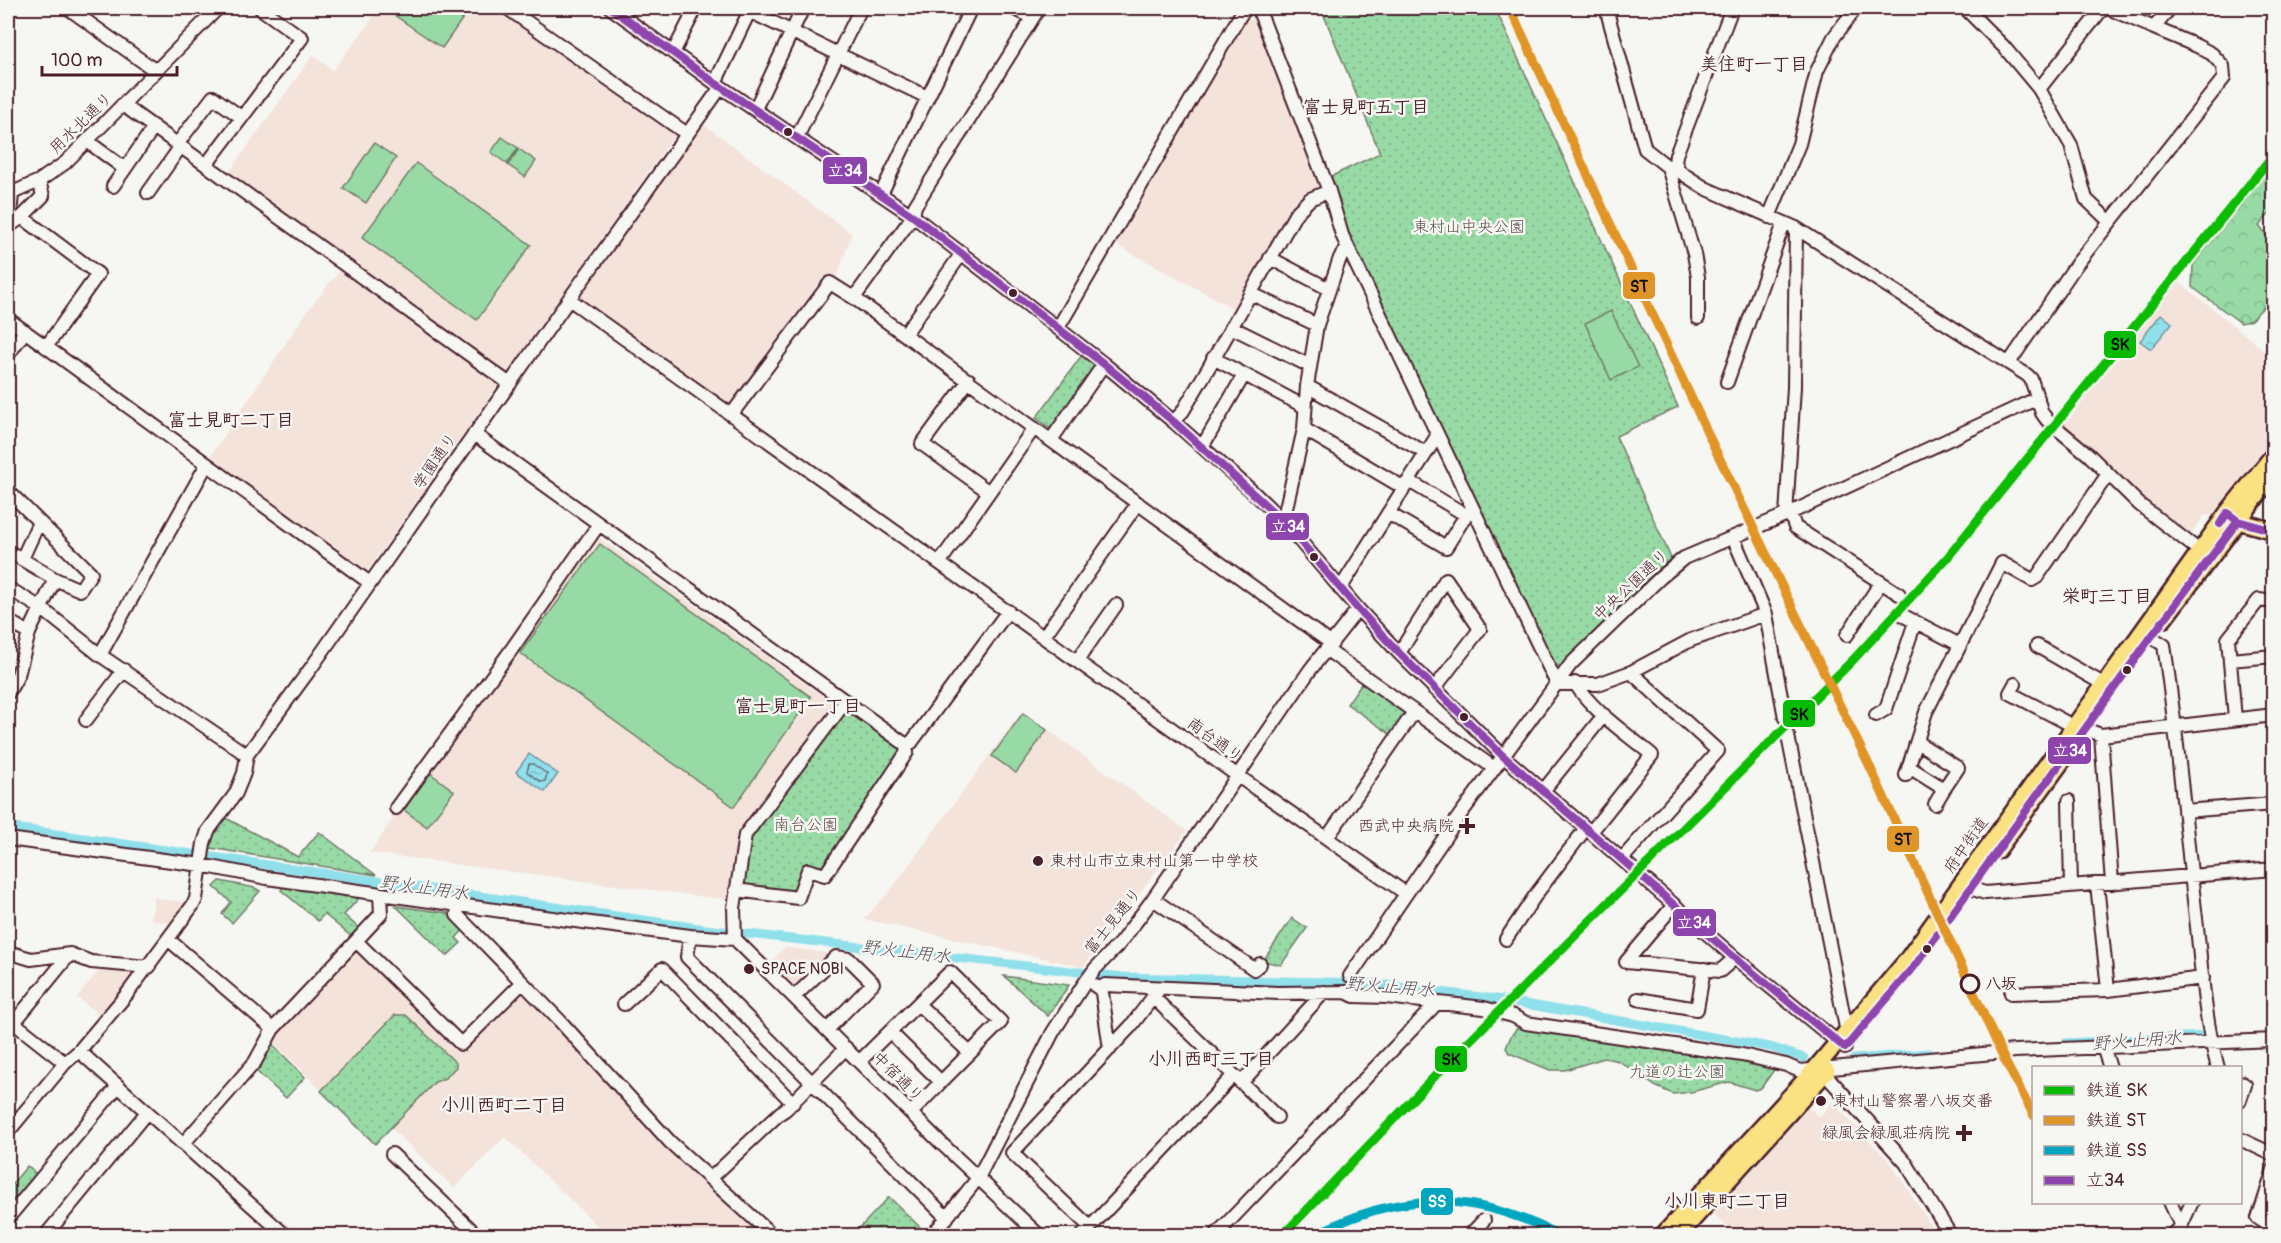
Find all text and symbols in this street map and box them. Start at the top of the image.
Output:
scale bar [42,39,177,77]
text: 100 m [51,49,103,72]
district label: 美住町一丁目 [1700,53,1808,76]
street label: 用水北通り [45,88,117,158]
district label: 富士見町五丁目 [1303,96,1429,119]
unlabelled marker [782,126,794,138]
line badge: 立34 [822,156,868,185]
text: 立34 [828,161,863,181]
park label: 東村山中央公園 [1413,217,1525,237]
line badge: ST [1622,271,1656,300]
text: ST [1630,277,1648,297]
unlabelled marker [1007,287,1019,299]
line badge: SK [2103,330,2137,359]
text: SK [2111,335,2130,355]
district label: 富士見町二丁目 [168,409,294,432]
street label: 学園通り [408,429,462,493]
line badge: 立34 [1265,512,1310,541]
text: 立34 [1271,517,1306,537]
street label: 中央公園通り [1589,545,1673,625]
unlabelled marker [1308,551,1320,563]
district label: 栄町三丁目 [2062,585,2152,608]
unlabelled marker [2121,664,2133,676]
district label: 富士見町一丁目 [735,695,861,718]
line badge: SK [1782,699,1816,728]
text: SK [1790,705,1809,725]
unlabelled marker [1458,711,1470,723]
street label: 南台通り [1183,713,1247,767]
line badge: 立34 [2047,736,2092,765]
text: 立34 [2053,741,2088,761]
street label: 府中街道 [1939,813,1993,877]
park label: 南台公園 [774,815,838,835]
place label: 西武中央病院 [1358,816,1454,836]
marker: 西武中央病院 [1458,817,1476,835]
line badge: ST [1886,825,1920,853]
text: ST [1894,830,1912,850]
place label: 東村山市立東村山第一中学校 [1050,851,1258,871]
marker: 東村山市立東村山第一中学校 [1031,854,1045,868]
water label: 野火止用水 [378,870,470,906]
street label: 富士見通り [1080,884,1146,958]
line badge: 立34 [1672,908,1717,937]
text: 立34 [1677,913,1712,933]
water label: 野火止用水 [860,935,952,969]
unlabelled marker [1921,943,1933,955]
place label: SPACE NOBI [761,959,844,979]
marker: SPACE NOBI [742,962,756,976]
water label: 野火止用水 [1344,972,1436,1002]
marker: 八坂 [1960,974,1980,994]
place label: 八坂 [1985,974,2017,994]
water label: 野火止用水 [2091,1026,2183,1056]
line badge: SK [1434,1045,1468,1073]
street label: 中宿通り [868,1047,928,1107]
district label: 小川西町三丁目 [1148,1048,1274,1071]
text: SK [1442,1050,1461,1070]
park label: 九道の辻公園 [1629,1062,1725,1082]
legend [2032,1066,2242,1204]
text: 鉄道 SK [2086,1079,2147,1102]
place label: 東村山警察署八坂交番 [1833,1091,1993,1111]
district label: 小川西町二丁目 [441,1094,567,1117]
marker: 東村山警察署八坂交番 [1814,1094,1828,1108]
text: 鉄道 ST [2086,1109,2146,1132]
place label: 緑風会緑風荘病院 [1822,1123,1950,1143]
marker: 緑風会緑風荘病院 [1955,1124,1973,1142]
text: 鉄道 SS [2086,1139,2147,1162]
text: 立34 [2086,1169,2125,1192]
line badge: SS [1420,1187,1454,1216]
district label: 小川東町二丁目 [1664,1190,1790,1213]
text: SS [1428,1192,1446,1212]

